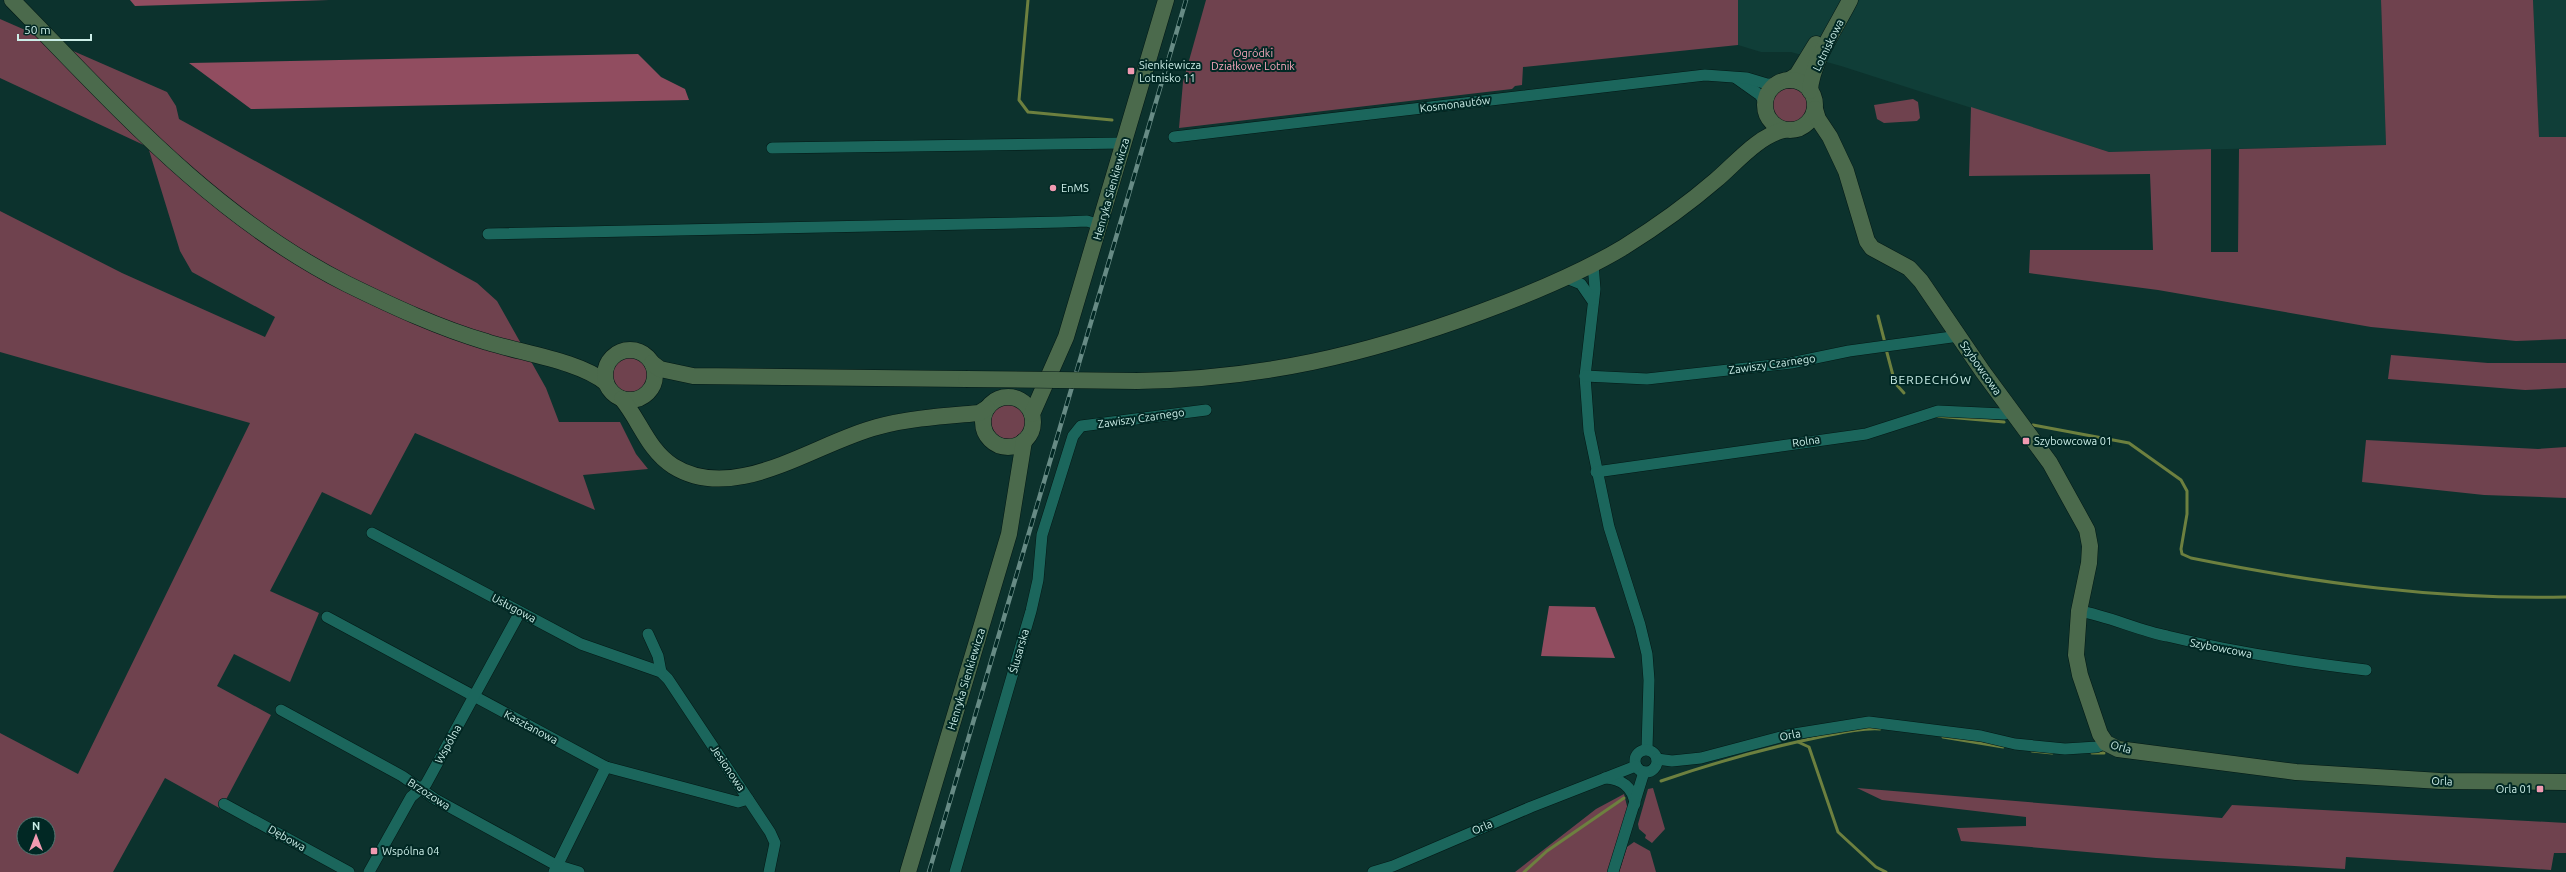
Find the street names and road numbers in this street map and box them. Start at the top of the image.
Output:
street label: Lotniskowa [1810,17,1846,73]
street label: Kosmonautów [1419,94,1492,114]
street label: Henryka Sienkiewicza [1091,137,1131,241]
street label: Szybowcowa [1958,339,2004,397]
street label: Zawiszy Czarnego [1728,352,1816,376]
street label: Zawiszy Czarnego [1097,406,1185,430]
street label: Rolna [1791,433,1821,449]
street label: Usługowa [490,591,538,625]
street label: Henryka Sienkiewicza [945,627,987,731]
street label: Ślusarska [1006,627,1031,675]
street label: Szybowcowa [2189,636,2253,660]
street label: Kasztanowa [502,708,560,746]
street label: Wspólna [432,722,464,766]
street label: Orla [1778,727,1802,743]
street label: Orla [2109,738,2133,756]
street label: Jesionowa [708,743,748,793]
street label: Orla [2431,775,2453,787]
street label: Brzozowa [406,776,452,812]
street label: Orla [1470,817,1494,837]
street label: Dębowa [266,823,308,853]

